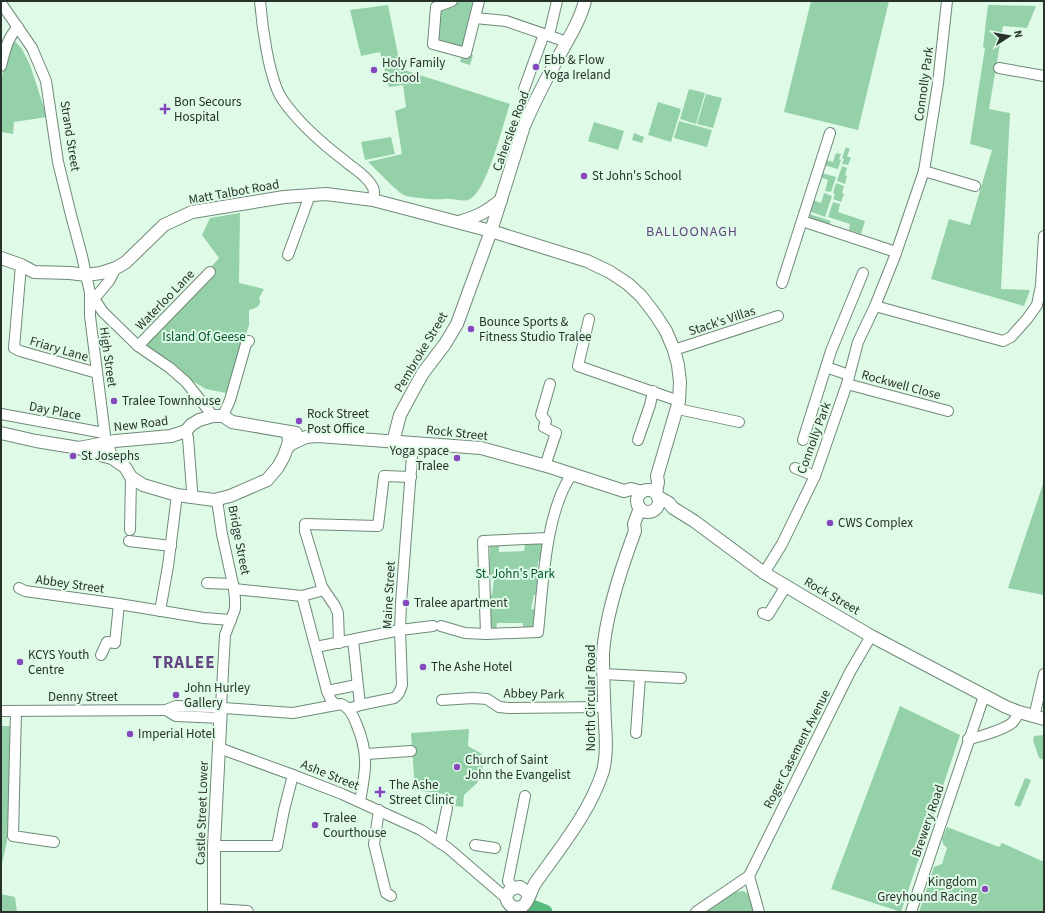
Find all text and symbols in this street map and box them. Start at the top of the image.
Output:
north arrow [989,16,1029,56]
text: N [1010,29,1026,39]
street label: Connolly Park [910,45,938,123]
place label: Ebb & Flow Yoga Ireland [543,51,611,84]
place label: Holy Family School [382,54,445,87]
marker: Ebb & Flow Yoga Ireland [531,62,541,72]
marker: Holy Family School [369,65,379,75]
street label: Caherslee Road [488,88,534,174]
place label: Bon Secours Hospital [174,93,242,126]
street label: Strand Street [56,99,85,173]
marker: Bon Secours Hospital [159,103,171,115]
place label: St John's School [592,167,681,185]
marker: St John's School [579,171,589,181]
street label: Matt Talbot Road [187,175,281,209]
district label: BALLOONAGH [646,222,738,242]
street label: Waterloo Lane [131,266,199,334]
street label: Stack's Villas [686,302,758,340]
street label: Pembroke Street [390,308,452,396]
place label: Bounce Sports & Fitness Studio Tralee [479,313,592,346]
marker: Bounce Sports & Fitness Studio Tralee [466,324,476,334]
street label: High Street [95,326,121,389]
park label: Island Of Geese [162,328,246,346]
street label: Friary Lane [28,332,90,366]
street label: Rockwell Close [859,366,943,404]
place label: Tralee Townhouse [122,392,221,410]
marker: Tralee Townhouse [109,396,119,406]
street label: Day Place [27,397,83,425]
street label: Connolly Park [793,399,836,476]
place label: Rock Street Post Office [307,405,369,438]
street label: New Road [113,412,169,436]
marker: Rock Street Post Office [294,416,304,426]
street label: Rock Street [425,421,489,445]
place label: Yoga space Tralee [389,442,449,475]
place label: St Josephs [81,447,140,465]
marker: St Josephs [68,451,78,461]
marker: Yoga space Tralee [452,453,462,463]
street label: Bridge Street [223,504,255,577]
place label: CWS Complex [838,514,913,532]
marker: CWS Complex [825,518,835,528]
street label: Maine Street [378,560,400,629]
park label: St. John's Park [475,565,555,583]
street label: Abbey Street [34,570,106,598]
street label: Rock Street [801,573,864,620]
place label: Tralee apartment [414,594,508,612]
marker: Tralee apartment [401,598,411,608]
street label: North Circular Road [582,645,600,751]
place label: KCYS Youth Centre [28,646,89,679]
district label: TRALEE [153,651,215,675]
marker: KCYS Youth Centre [15,657,25,667]
place label: The Ashe Hotel [431,658,512,676]
marker: The Ashe Hotel [418,662,428,672]
place label: John Hurley Gallery [184,679,250,712]
street label: Abbey Park [503,684,565,704]
street label: Roger Casement Avenue [759,686,835,812]
street label: Denny Street [48,688,119,706]
marker: John Hurley Gallery [171,690,181,700]
place label: Imperial Hotel [138,725,215,743]
marker: Imperial Hotel [125,729,135,739]
place label: Church of Saint John the Evangelist [465,751,571,784]
street label: Ashe Street [298,755,362,795]
street label: Castle Street Lower [191,760,213,866]
marker: Church of Saint John the Evangelist [452,762,462,772]
place label: The Ashe Street Clinic [389,776,454,809]
street label: Brewery Road [907,782,949,860]
marker: The Ashe Street Clinic [374,786,386,798]
place label: Tralee Courthouse [323,809,387,842]
marker: Tralee Courthouse [310,820,320,830]
place label: Kingdom Greyhound Racing [877,873,977,906]
marker: Kingdom Greyhound Racing [980,884,990,894]

